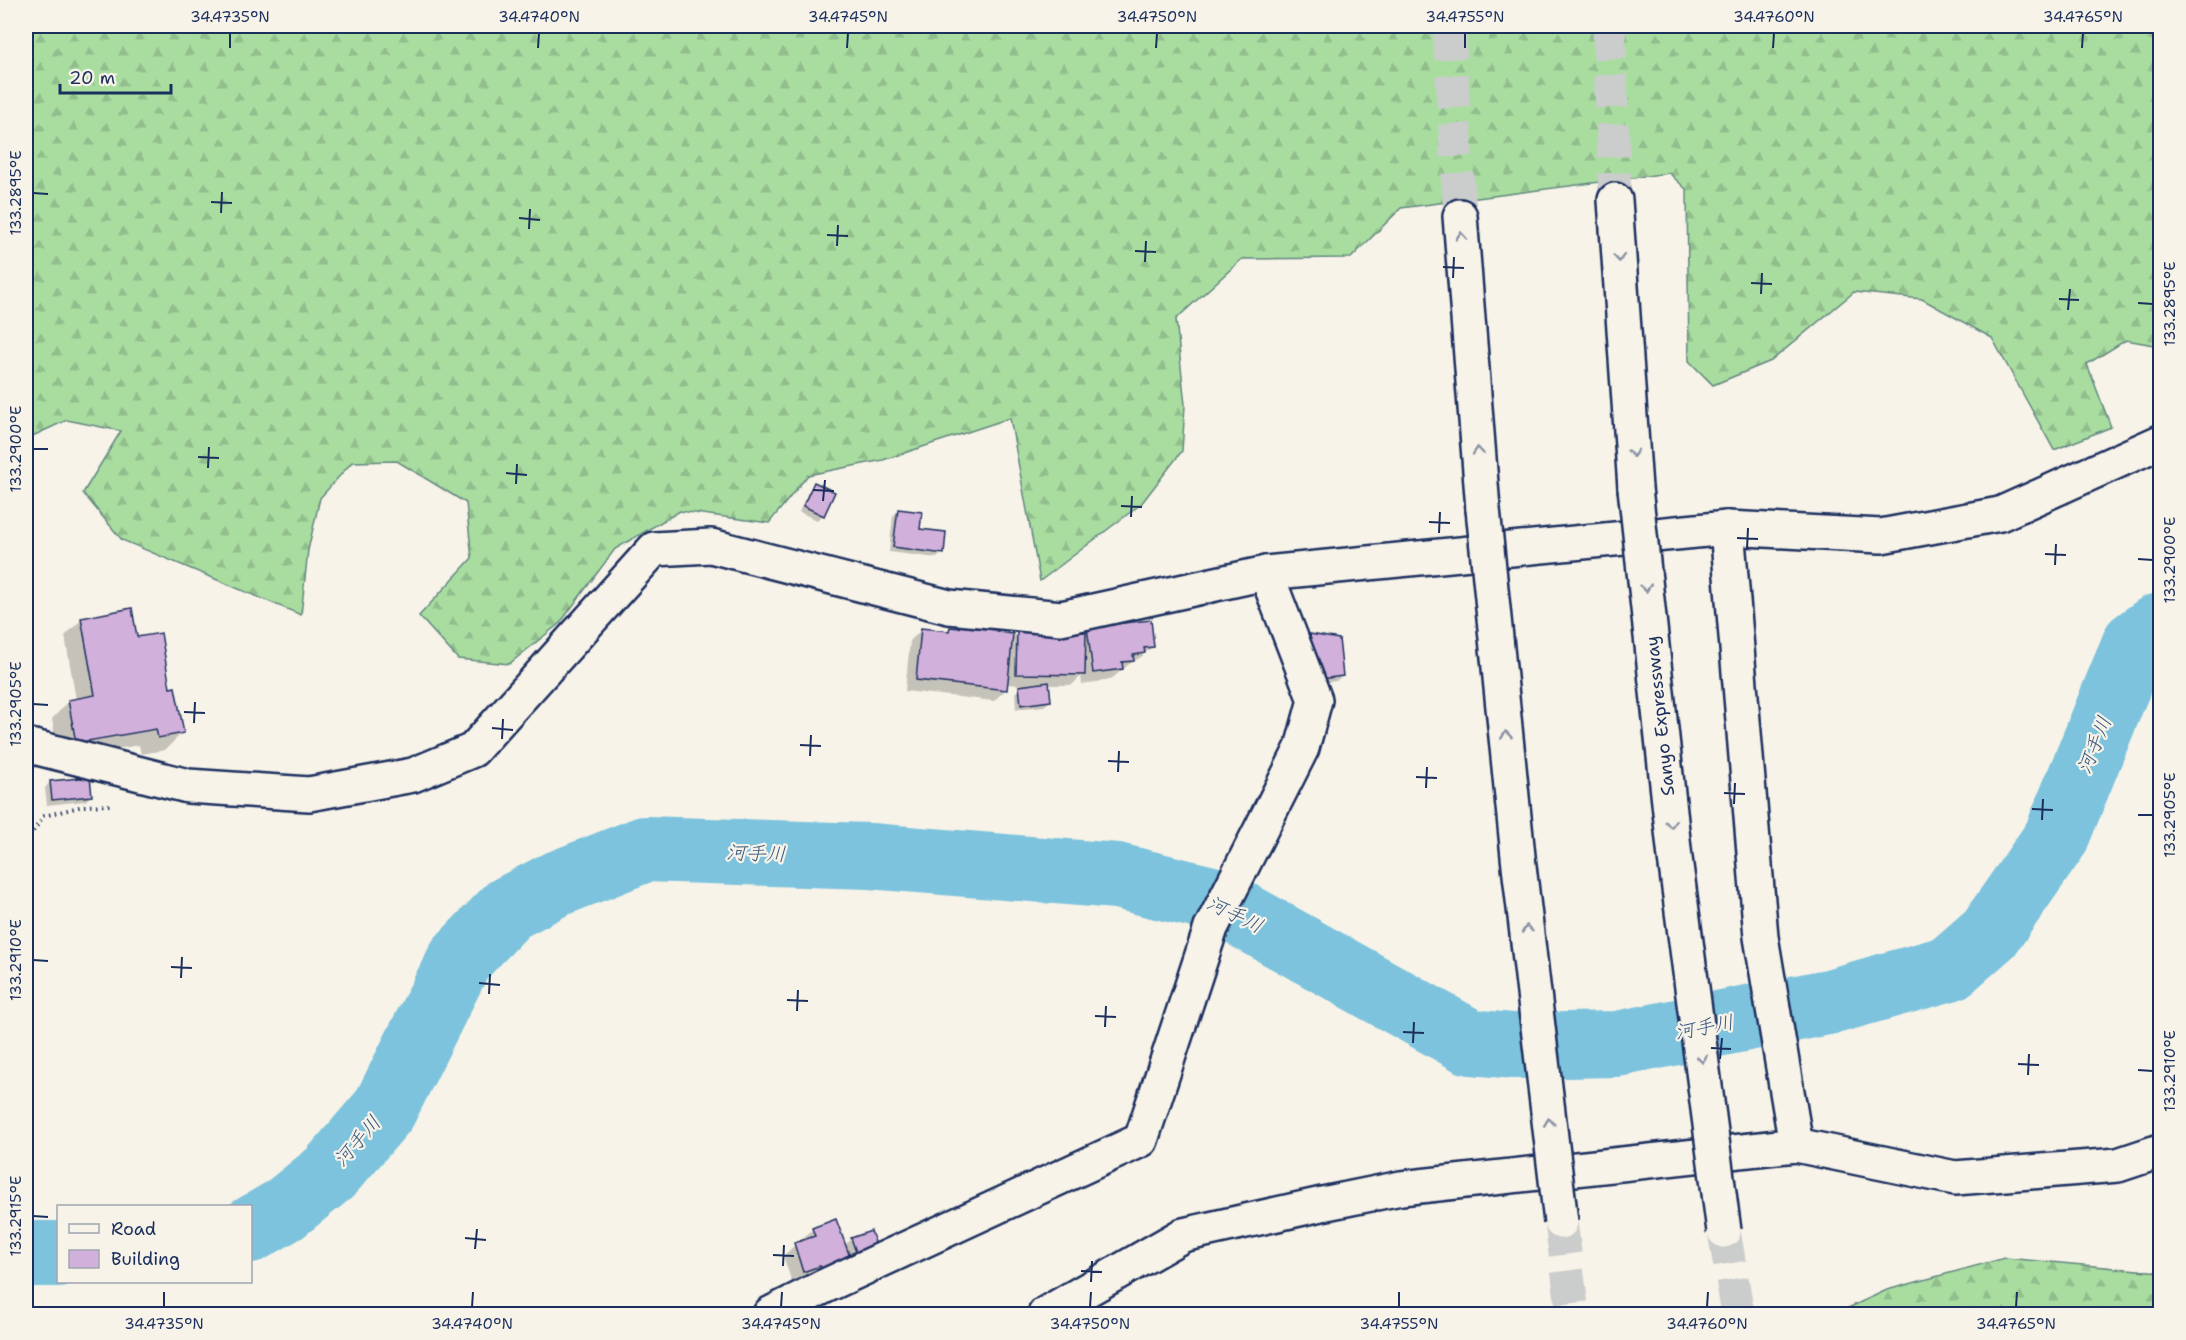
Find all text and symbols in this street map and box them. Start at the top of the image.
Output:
text: 34.4735°N [190,7,270,27]
text: 34.4740°N [498,7,580,27]
text: 34.4745°N [808,7,888,27]
text: 34.4750°N [1117,7,1197,27]
text: 34.4755°N [1426,7,1504,27]
text: 34.4760°N [1733,7,1815,27]
text: 34.4765°N [2043,7,2123,27]
scale bar [60,57,171,95]
text: 20 m [69,66,115,90]
text: 133.2895°E [6,150,26,236]
one-way arrow [1455,231,1468,240]
one-way arrow [1613,254,1626,263]
text: 133.2895°E [2160,261,2180,347]
text: 133.2900°E [6,406,26,492]
one-way arrow [1472,446,1485,455]
one-way arrow [1626,448,1639,457]
text: 133.2900°E [2160,517,2180,603]
one-way arrow [1639,584,1652,593]
street label: Sanyo Expressway [1640,635,1680,797]
text: 133.2905°E [6,661,26,747]
water label: 河手川 [2071,712,2117,778]
one-way arrow [1500,730,1513,739]
text: 133.2905°E [2160,772,2180,858]
one-way arrow [1664,819,1677,828]
water label: 河手川 [726,839,786,867]
water label: 河手川 [1202,889,1268,939]
text: 133.2910°E [6,919,26,1001]
one-way arrow [1521,924,1533,933]
water label: 河手川 [1672,1009,1736,1045]
text: 133.2910°E [2160,1030,2180,1112]
one-way arrow [1695,1054,1707,1063]
water label: 河手川 [328,1110,386,1172]
one-way arrow [1543,1118,1556,1127]
text: 133.2915°E [6,1176,26,1256]
legend [57,1205,252,1283]
text: Road [111,1217,156,1241]
text: Building [111,1247,180,1271]
text: 34.4735°N [124,1314,204,1334]
text: 34.4740°N [431,1314,513,1334]
text: 34.4745°N [741,1314,821,1334]
text: 34.4750°N [1050,1314,1130,1334]
text: 34.4755°N [1360,1314,1438,1334]
text: 34.4760°N [1666,1314,1748,1334]
text: 34.4765°N [1976,1314,2056,1334]

